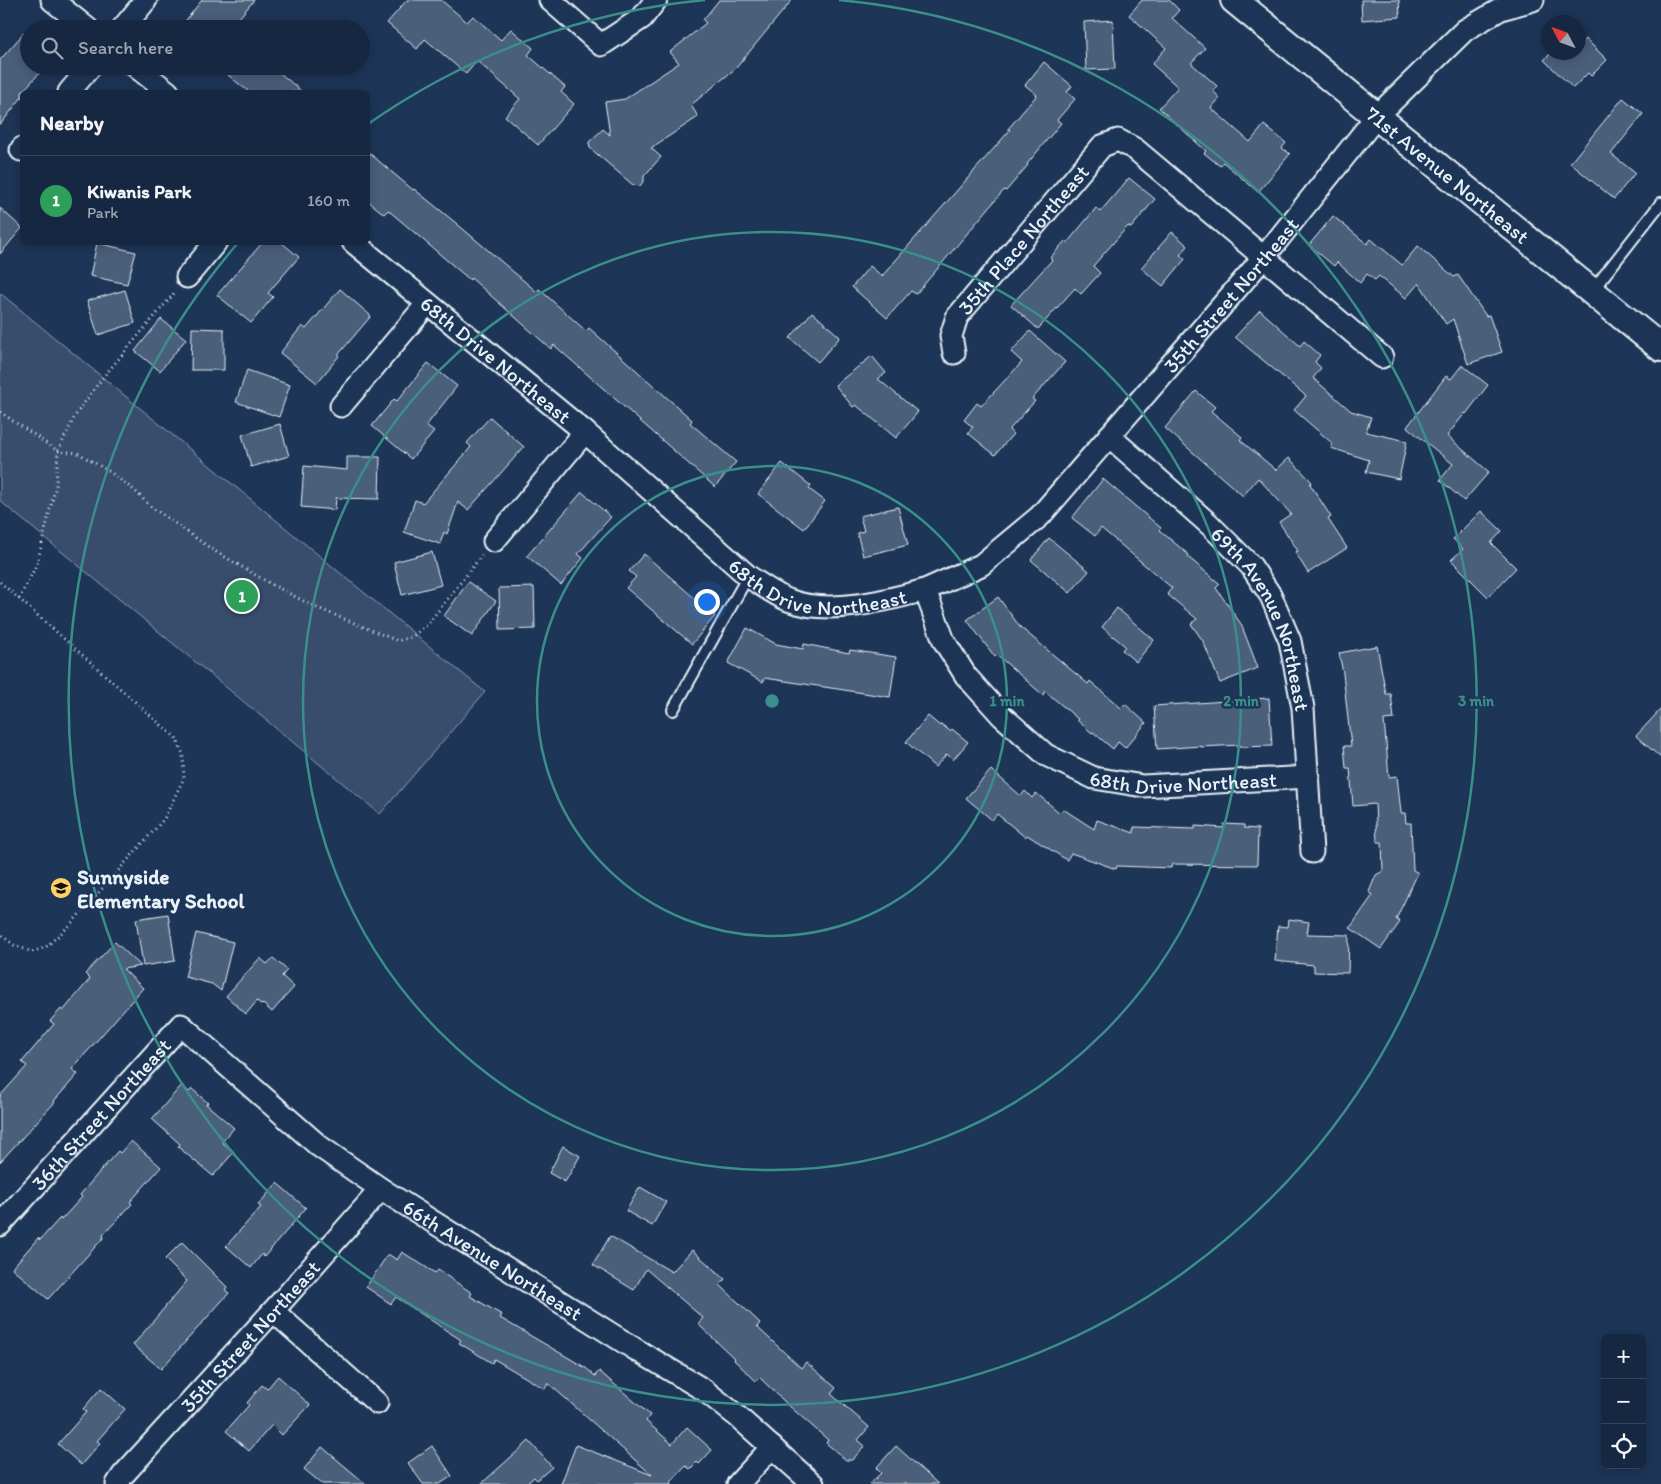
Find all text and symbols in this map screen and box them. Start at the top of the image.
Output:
north arrow [1541,15,1586,60]
search box [20,20,370,75]
icon: search [38,34,66,62]
text: Search here [78,36,173,59]
street label: 71st Avenue Northeast [1361,100,1535,248]
text: Nearby [40,110,104,135]
street label: 35th Place Northeast [952,159,1094,320]
text: Kiwanis Park [87,180,191,203]
text: 1 [52,191,60,210]
text: 160 m [307,191,350,210]
text: Park [87,203,118,222]
street label: 35th Street Northeast [1157,212,1304,377]
street label: 68th Drive Northeast [416,290,577,428]
street label: 69th Avenue Northeast [1206,521,1316,713]
street label: 68th Drive Northeast [724,553,909,620]
pin: 1 [226,577,258,615]
your location [694,589,720,615]
centre of rings [763,692,781,710]
text: 1 min [990,692,1025,710]
text: 2 min [1223,692,1260,710]
text: 3 min [1458,692,1495,710]
street label: 68th Drive Northeast [1088,765,1278,799]
place label: Sunnyside Elementary School [77,864,246,914]
school or university icon: Sunnyside Elementary School [49,876,73,900]
street label: 36th Street Northeast [26,1033,176,1195]
street label: 66th Avenue Northeast [399,1194,587,1325]
street label: 35th Street Northeast [175,1255,325,1417]
map controls [1601,1334,1646,1469]
button: + [1601,1334,1646,1379]
button: − [1601,1379,1646,1424]
button: locate [1601,1424,1646,1469]

